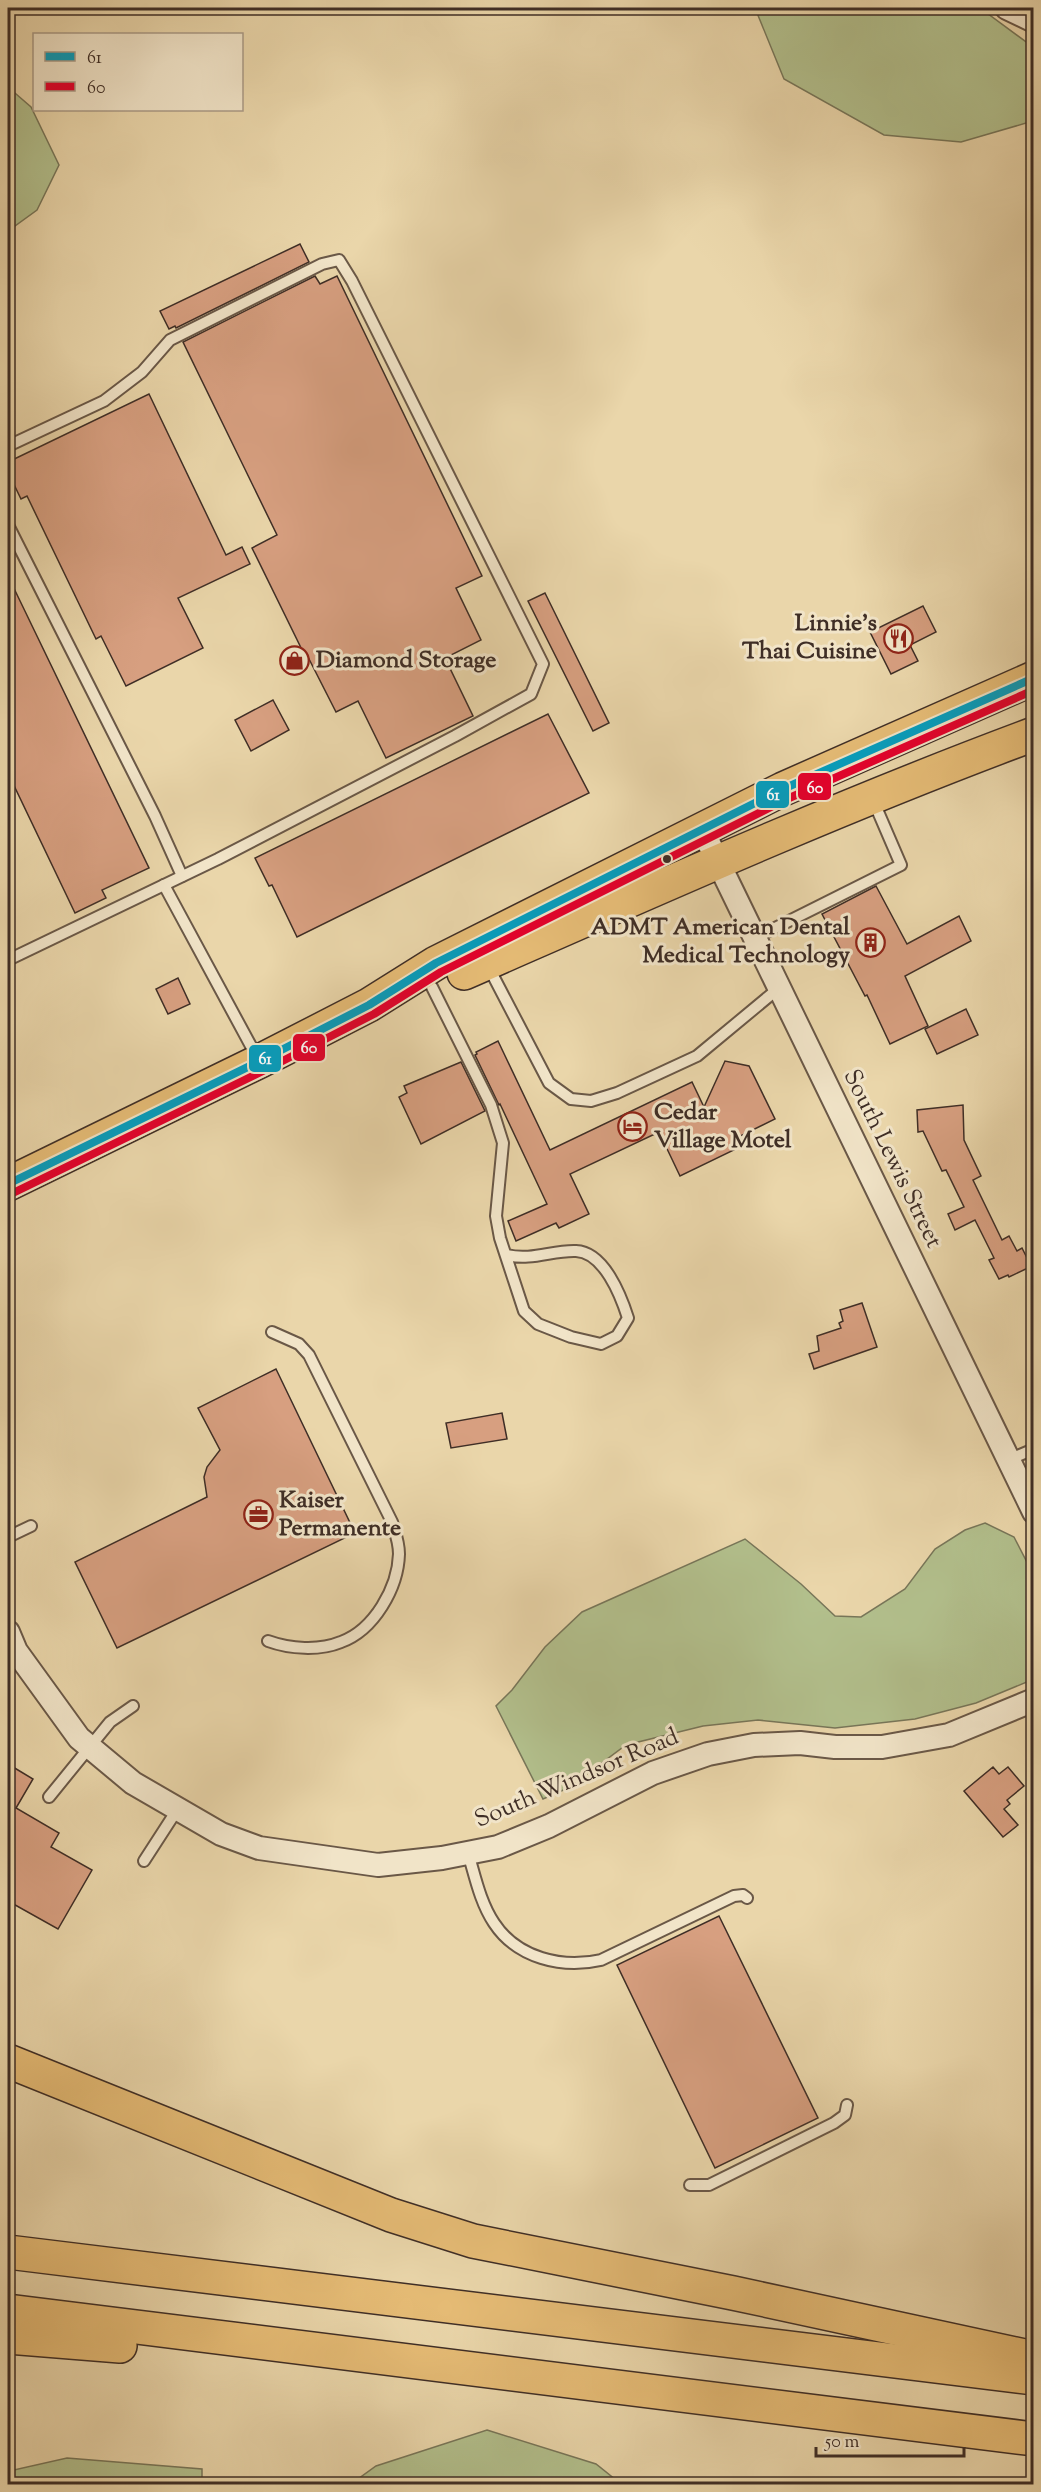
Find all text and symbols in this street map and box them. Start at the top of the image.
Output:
legend [33,33,243,111]
text: 61 [87,46,102,72]
text: 60 [87,76,105,102]
place label: Linnie's Thai Cuisine [742,607,877,669]
restaurant icon: Linnie's Thai Cuisine [882,622,914,654]
place label: Diamond Storage [316,644,496,678]
shop icon: Diamond Storage [279,645,311,677]
line badge: 60 [797,772,832,801]
text: 60 [807,778,824,801]
line badge: 61 [755,780,790,809]
text: 61 [766,785,780,808]
unlabelled marker [661,853,673,865]
place label: ADMT American Dental Medical Technology [591,911,850,973]
building icon: ADMT American Dental Medical Technology [855,926,887,958]
line badge: 60 [292,1033,326,1062]
text: 60 [301,1038,318,1061]
line badge: 61 [248,1044,282,1073]
text: 61 [258,1049,272,1072]
street label: South Lewis Street [834,1064,950,1254]
place label: Cedar Village Motel [654,1096,792,1158]
hotel icon: Cedar Village Motel [617,1111,649,1143]
place label: Kaiser Permanente [279,1484,401,1546]
office icon: Kaiser Permanente [242,1499,274,1531]
street label: South Windsor Road [470,1720,685,1837]
scale bar [816,2420,964,2458]
text: 50 m [824,2430,860,2456]

